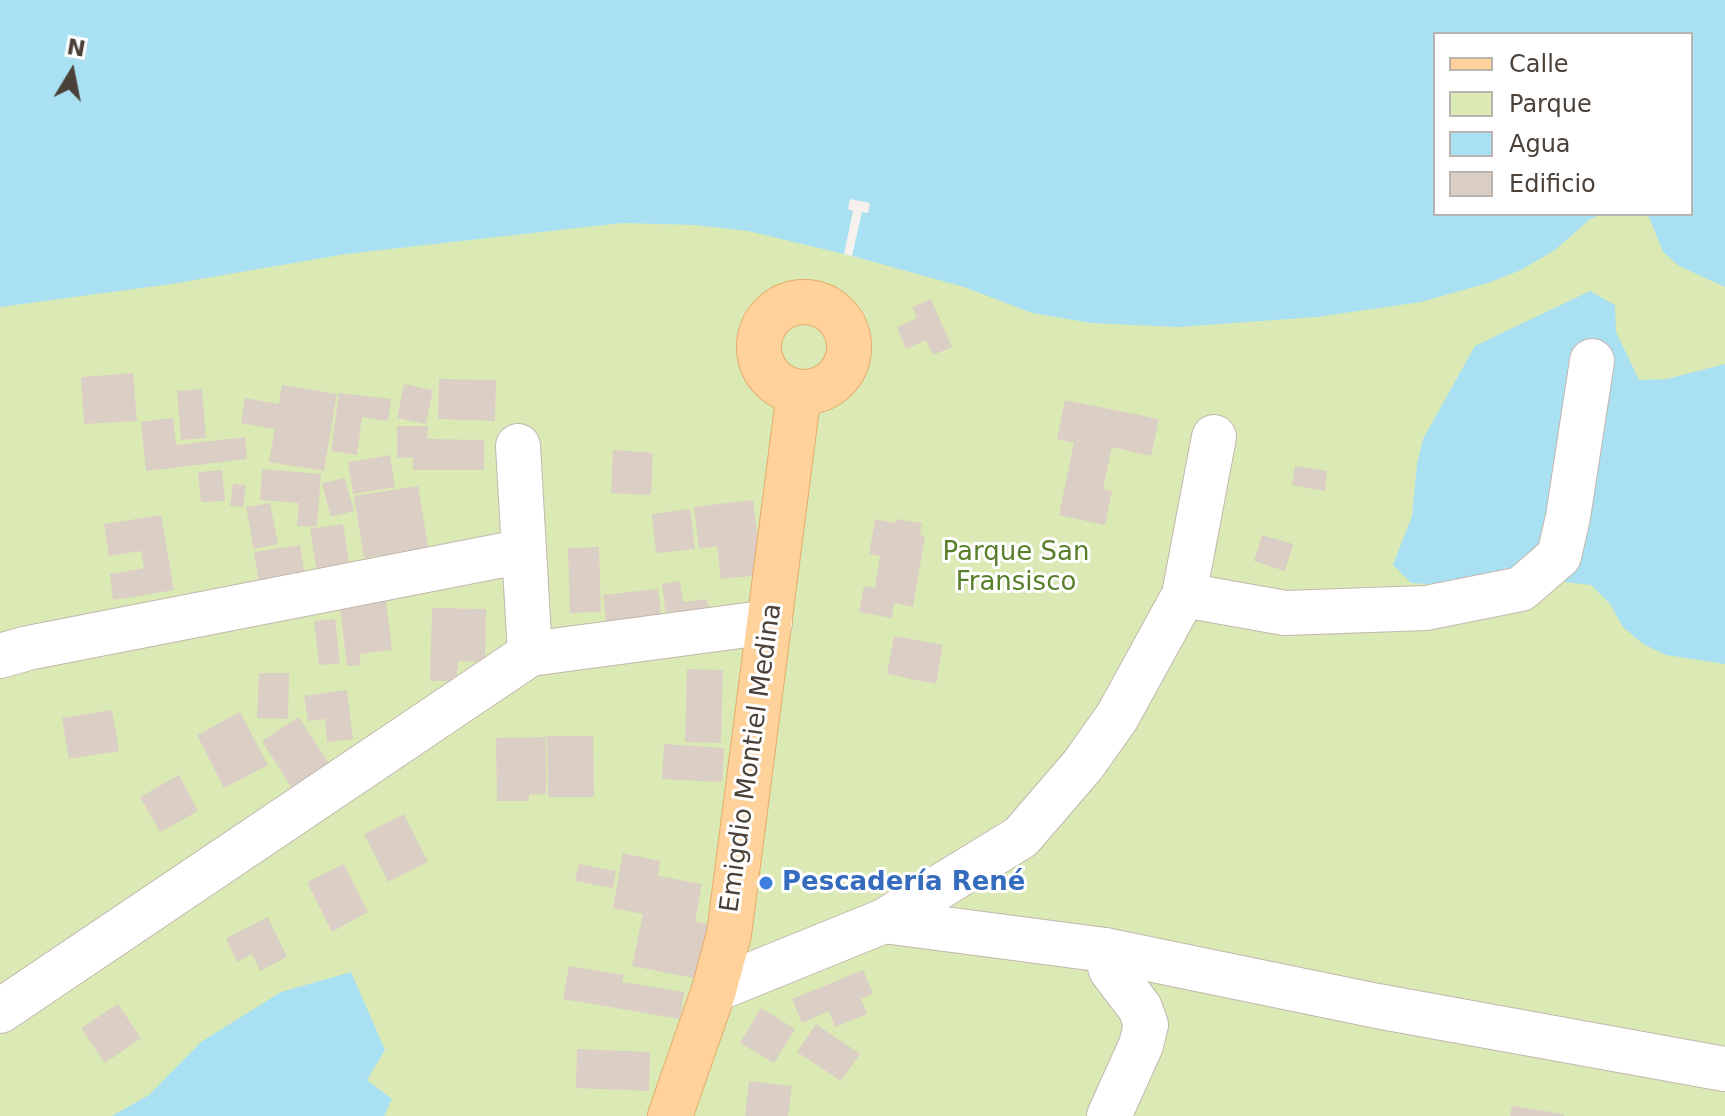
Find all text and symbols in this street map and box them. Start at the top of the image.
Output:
north arrow [32,32,112,112]
legend [1433,32,1693,216]
text: N [65,34,87,62]
text: Calle [1509,50,1569,78]
text: Parque [1509,90,1592,118]
text: Agua [1509,130,1571,158]
text: Edificio [1509,170,1596,198]
park label: Parque San Fransisco [943,537,1089,598]
street label: Emigdio Montiel Medina [715,602,789,914]
place label: Pescadería René [782,867,1025,899]
marker: Pescadería René [757,874,775,892]

